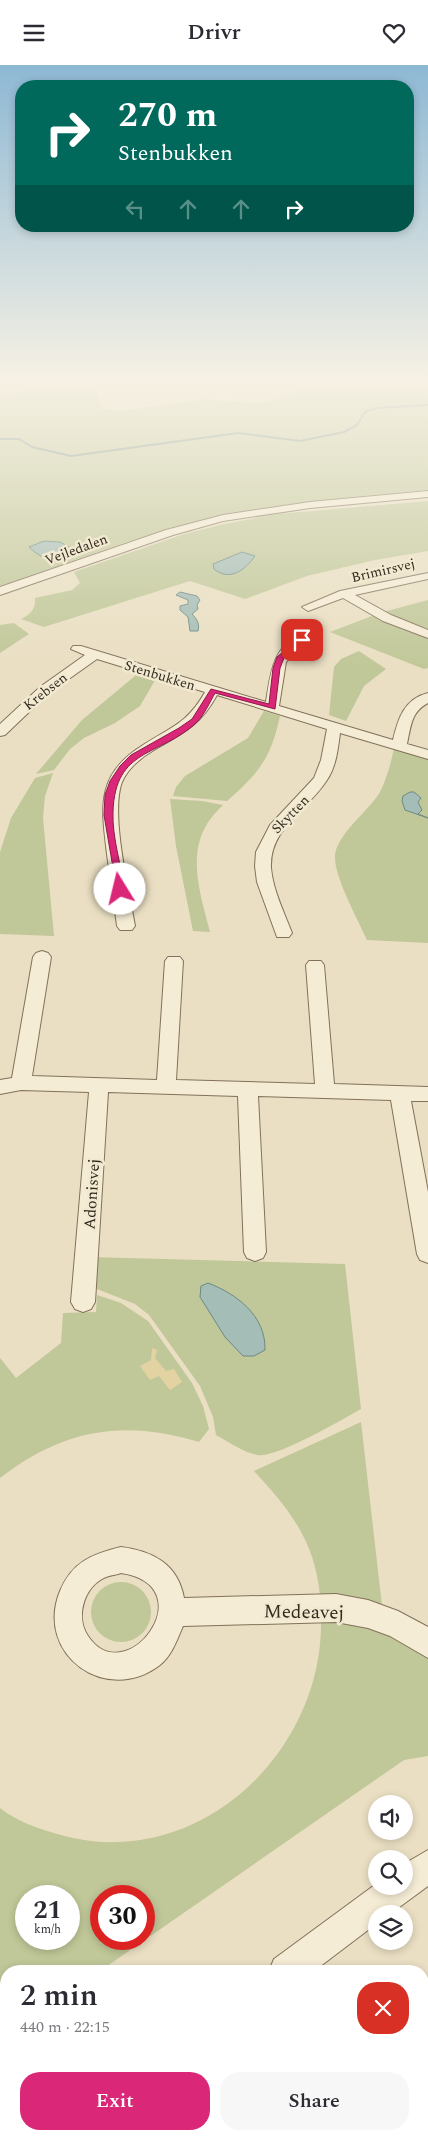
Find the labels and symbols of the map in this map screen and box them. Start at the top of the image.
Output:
street label: Vejledalen [42,528,110,571]
street label: Brimirsvej [349,553,417,588]
pin [281,619,323,661]
street label: Stenbukken [122,655,198,696]
street label: Krebsen [19,667,72,715]
street label: Skytten [267,790,314,838]
position arrow [93,862,145,914]
street label: Adonisvej [78,1158,106,1230]
street label: Medeavej [263,1597,345,1628]
speed limit sign: 30 [90,1885,155,1950]

